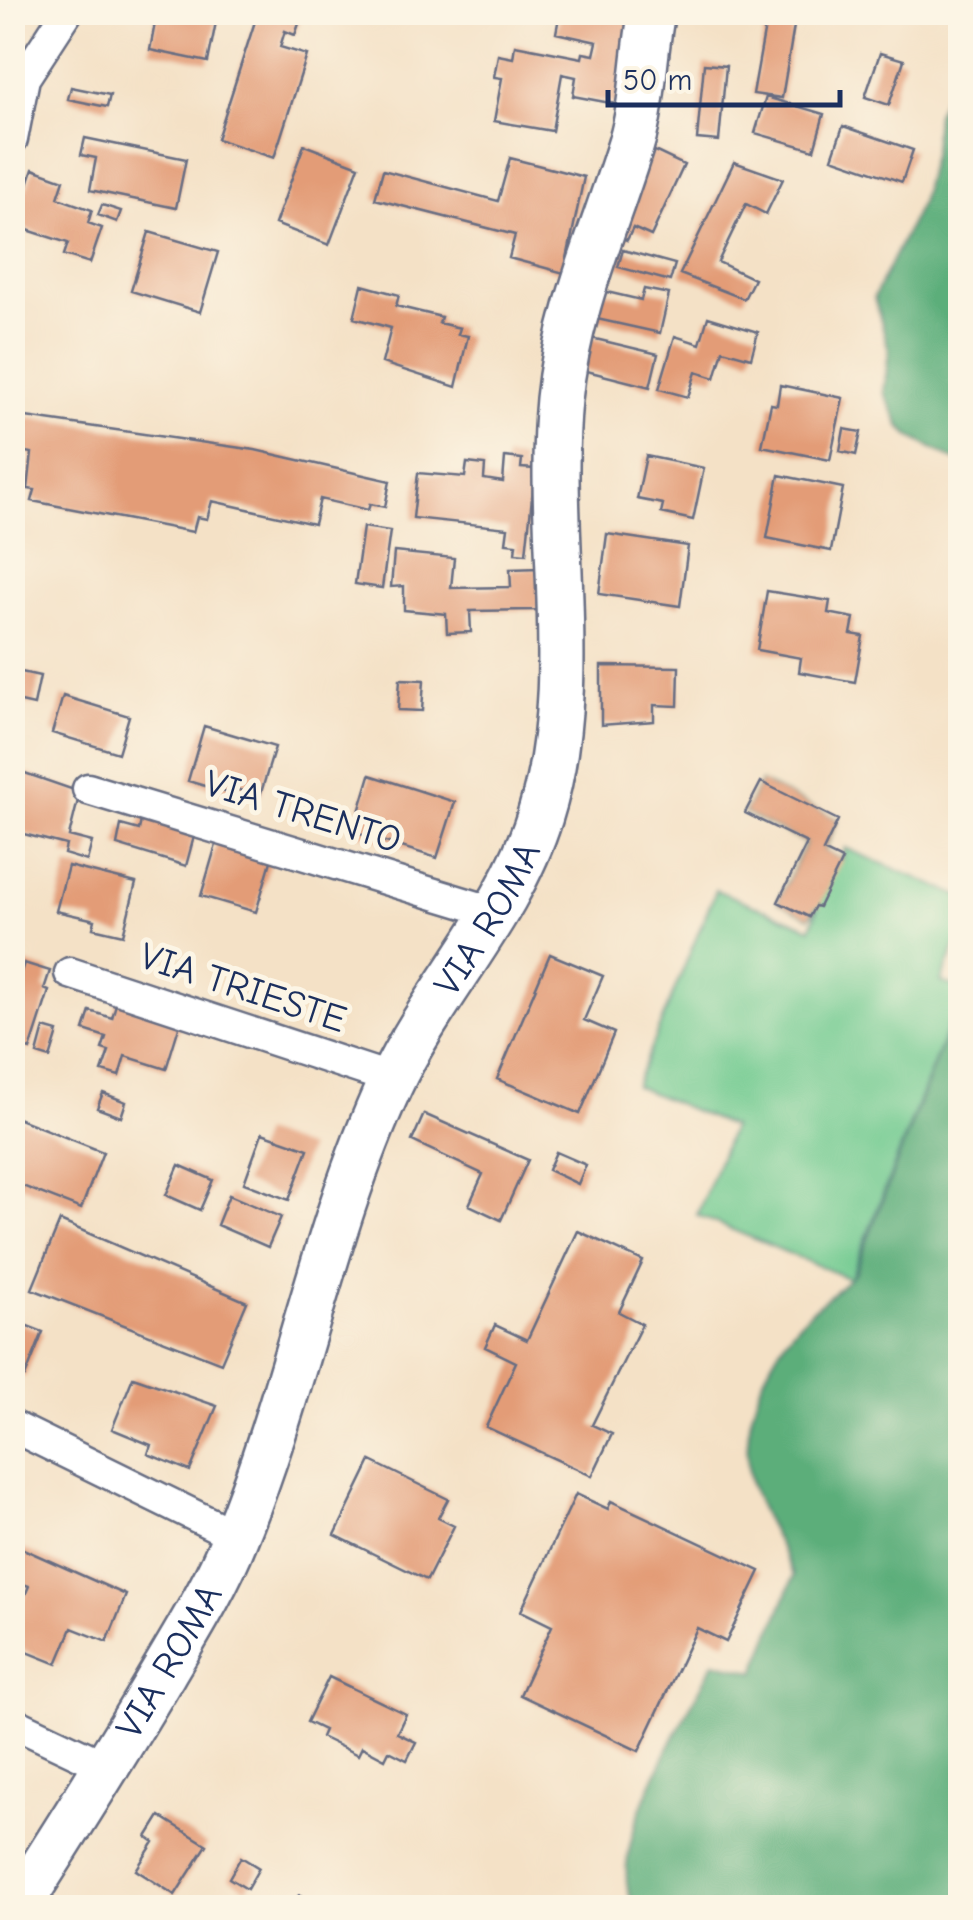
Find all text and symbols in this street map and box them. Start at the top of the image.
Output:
scale bar [608,45,840,107]
text: 50 m [623,63,692,98]
street label: VIA TRENTO [200,761,406,863]
street label: VIA ROMA [425,836,550,1004]
street label: VIA TRIESTE [134,934,352,1042]
street label: VIA ROMA [107,1577,232,1746]

